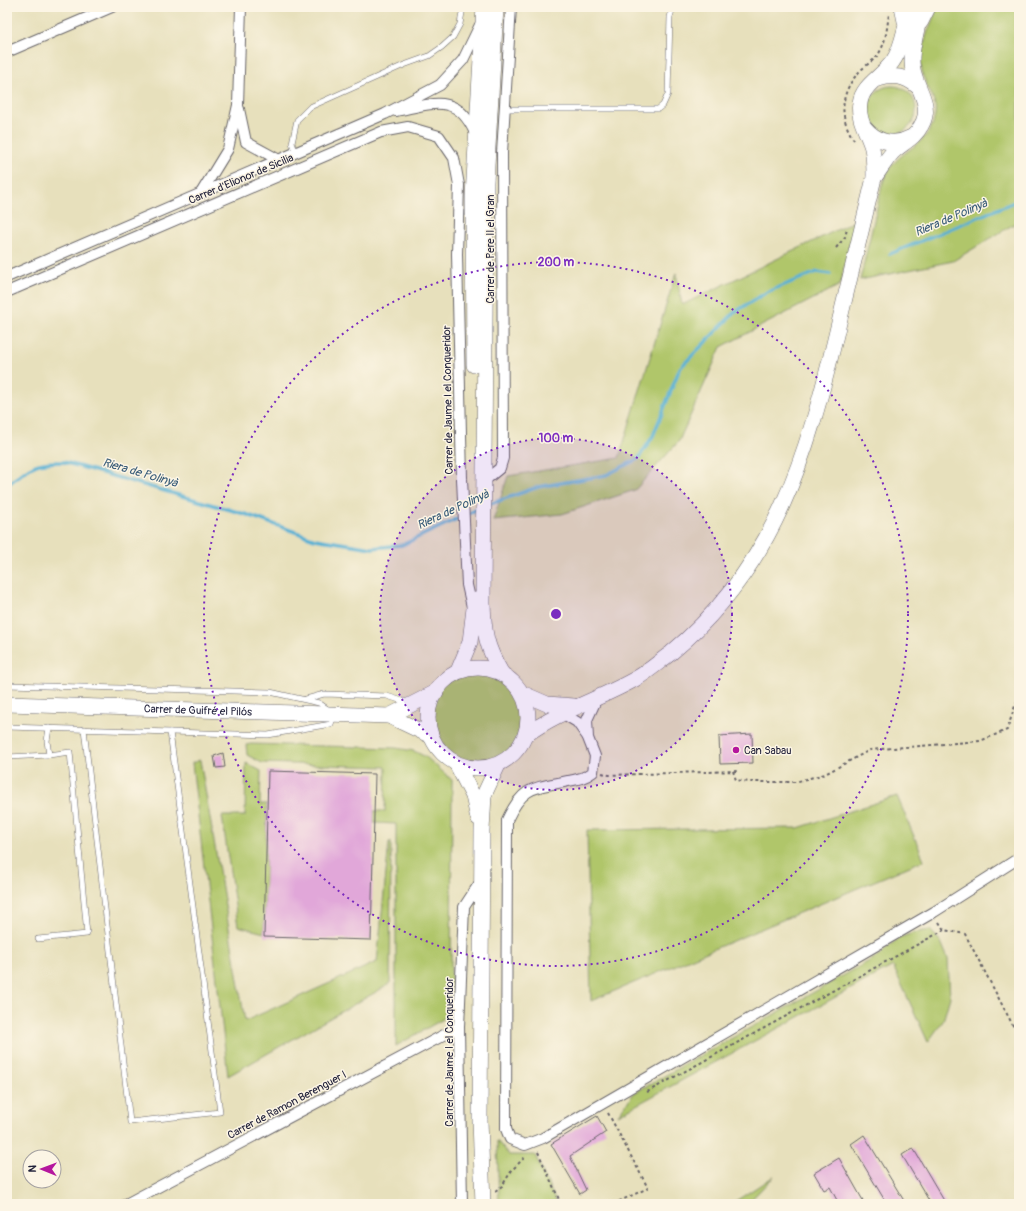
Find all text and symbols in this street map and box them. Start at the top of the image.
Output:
street label: Carrer d'Elionor de Sicilia [187,151,295,207]
street label: Carrer de Pere II el Gran [484,195,497,303]
water label: Riera de Polinyà [913,195,991,240]
text: 200 m [538,255,575,270]
street label: Carrer de Jaume I el Conqueridor [440,325,456,475]
text: 100 m [539,431,574,446]
water label: Riera de Polinyà [101,455,181,491]
water label: Riera de Polinyà [415,486,492,533]
centre of rings [549,607,563,621]
street label: Carrer de Guifré el Pilós [144,702,252,718]
place label: Can Sabau [744,744,792,757]
marker: Can Sabau [731,745,741,755]
street label: Carrer de Jaume I el Conqueridor [443,977,456,1127]
street label: Carrer de Ramon Berenguer I [225,1068,349,1142]
north arrow [22,1149,62,1189]
text: N [26,1164,39,1173]

